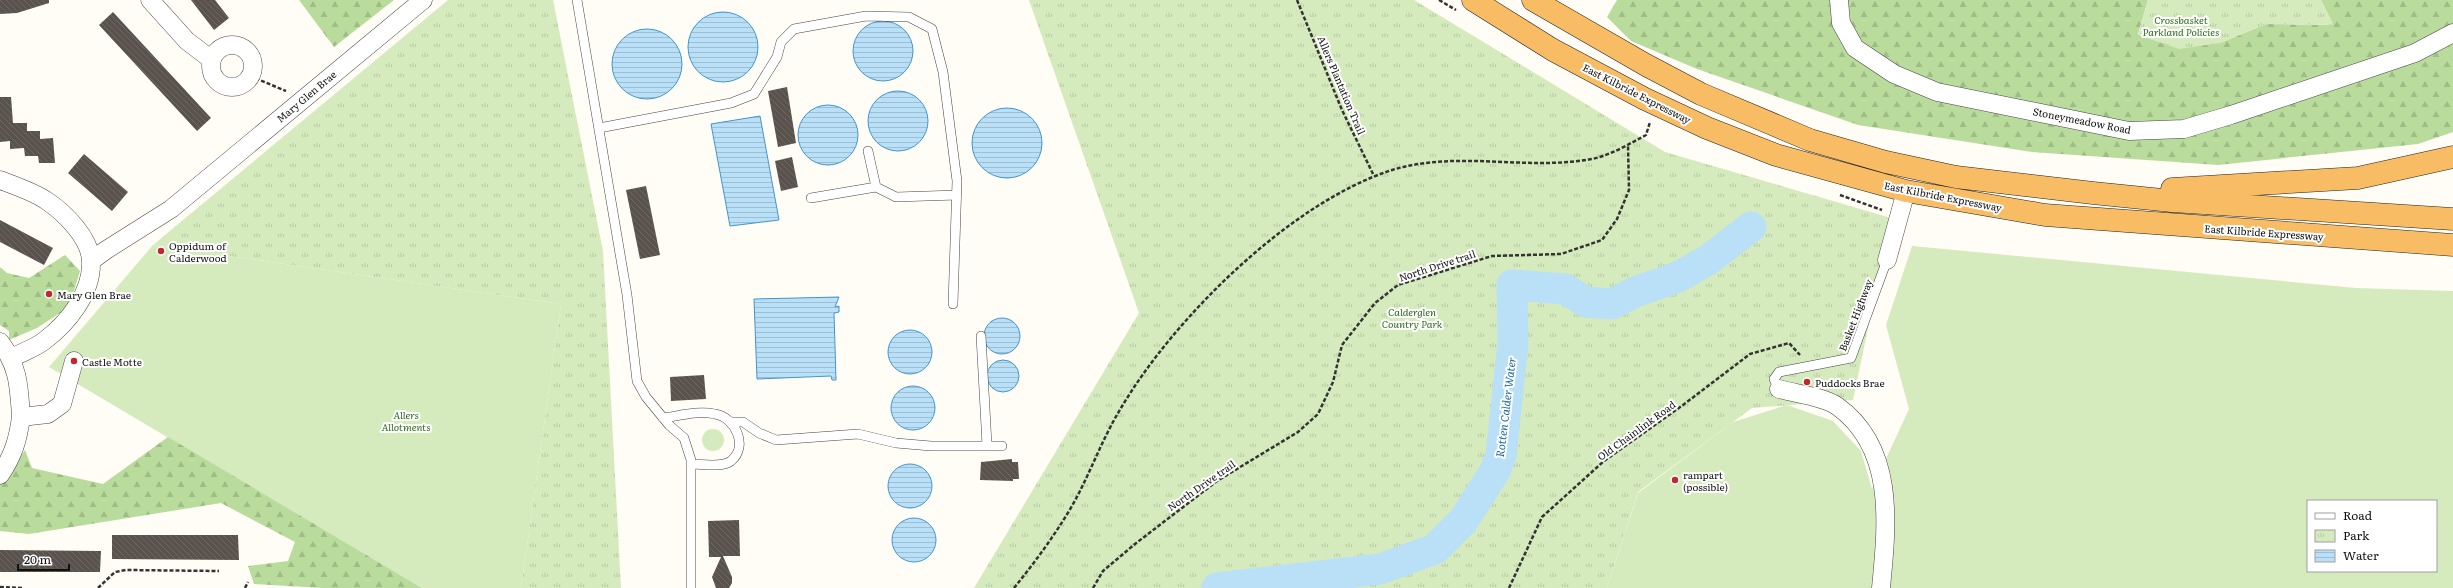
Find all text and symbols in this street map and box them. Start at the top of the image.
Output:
park label: Crossbasket Parkland Policies [2143,12,2219,39]
street label: Allers Plantation Trail [1314,33,1370,137]
street label: East Kilbride Expressway [1580,59,1694,127]
street label: Mary Glen Brae [273,66,339,126]
street label: Stoneymeadow Road [2032,103,2132,137]
street label: East Kilbride Expressway [1883,177,2003,215]
street label: East Kilbride Expressway [2204,220,2324,244]
place label: Oppidum of Calderwood [169,238,227,265]
street label: North Drive trail [1397,245,1478,284]
marker: Oppidum of Calderwood [156,246,166,256]
street label: Basket Highway [1834,277,1876,353]
place label: Mary Glen Brae [57,287,131,302]
marker: Mary Glen Brae [44,289,54,299]
park label: Calderglen Country Park [1382,304,1443,331]
place label: Castle Motte [82,354,142,369]
marker: Castle Motte [69,356,79,366]
water label: Rotten Calder Water [1491,356,1519,458]
place label: Puddocks Brae [1815,375,1885,390]
marker: Puddocks Brae [1802,377,1812,387]
street label: Old Chainlink Road [1594,396,1678,464]
park label: Allers Allotments [381,407,431,434]
street label: North Drive trail [1164,456,1239,514]
place label: rampart (possible) [1683,467,1728,494]
marker: rampart (possible) [1670,475,1680,485]
legend [2307,500,2437,572]
text: Road [2343,506,2373,524]
text: Park [2343,526,2370,544]
scale bar [18,546,69,572]
text: Water [2343,546,2379,564]
text: 20 m [24,550,51,568]

